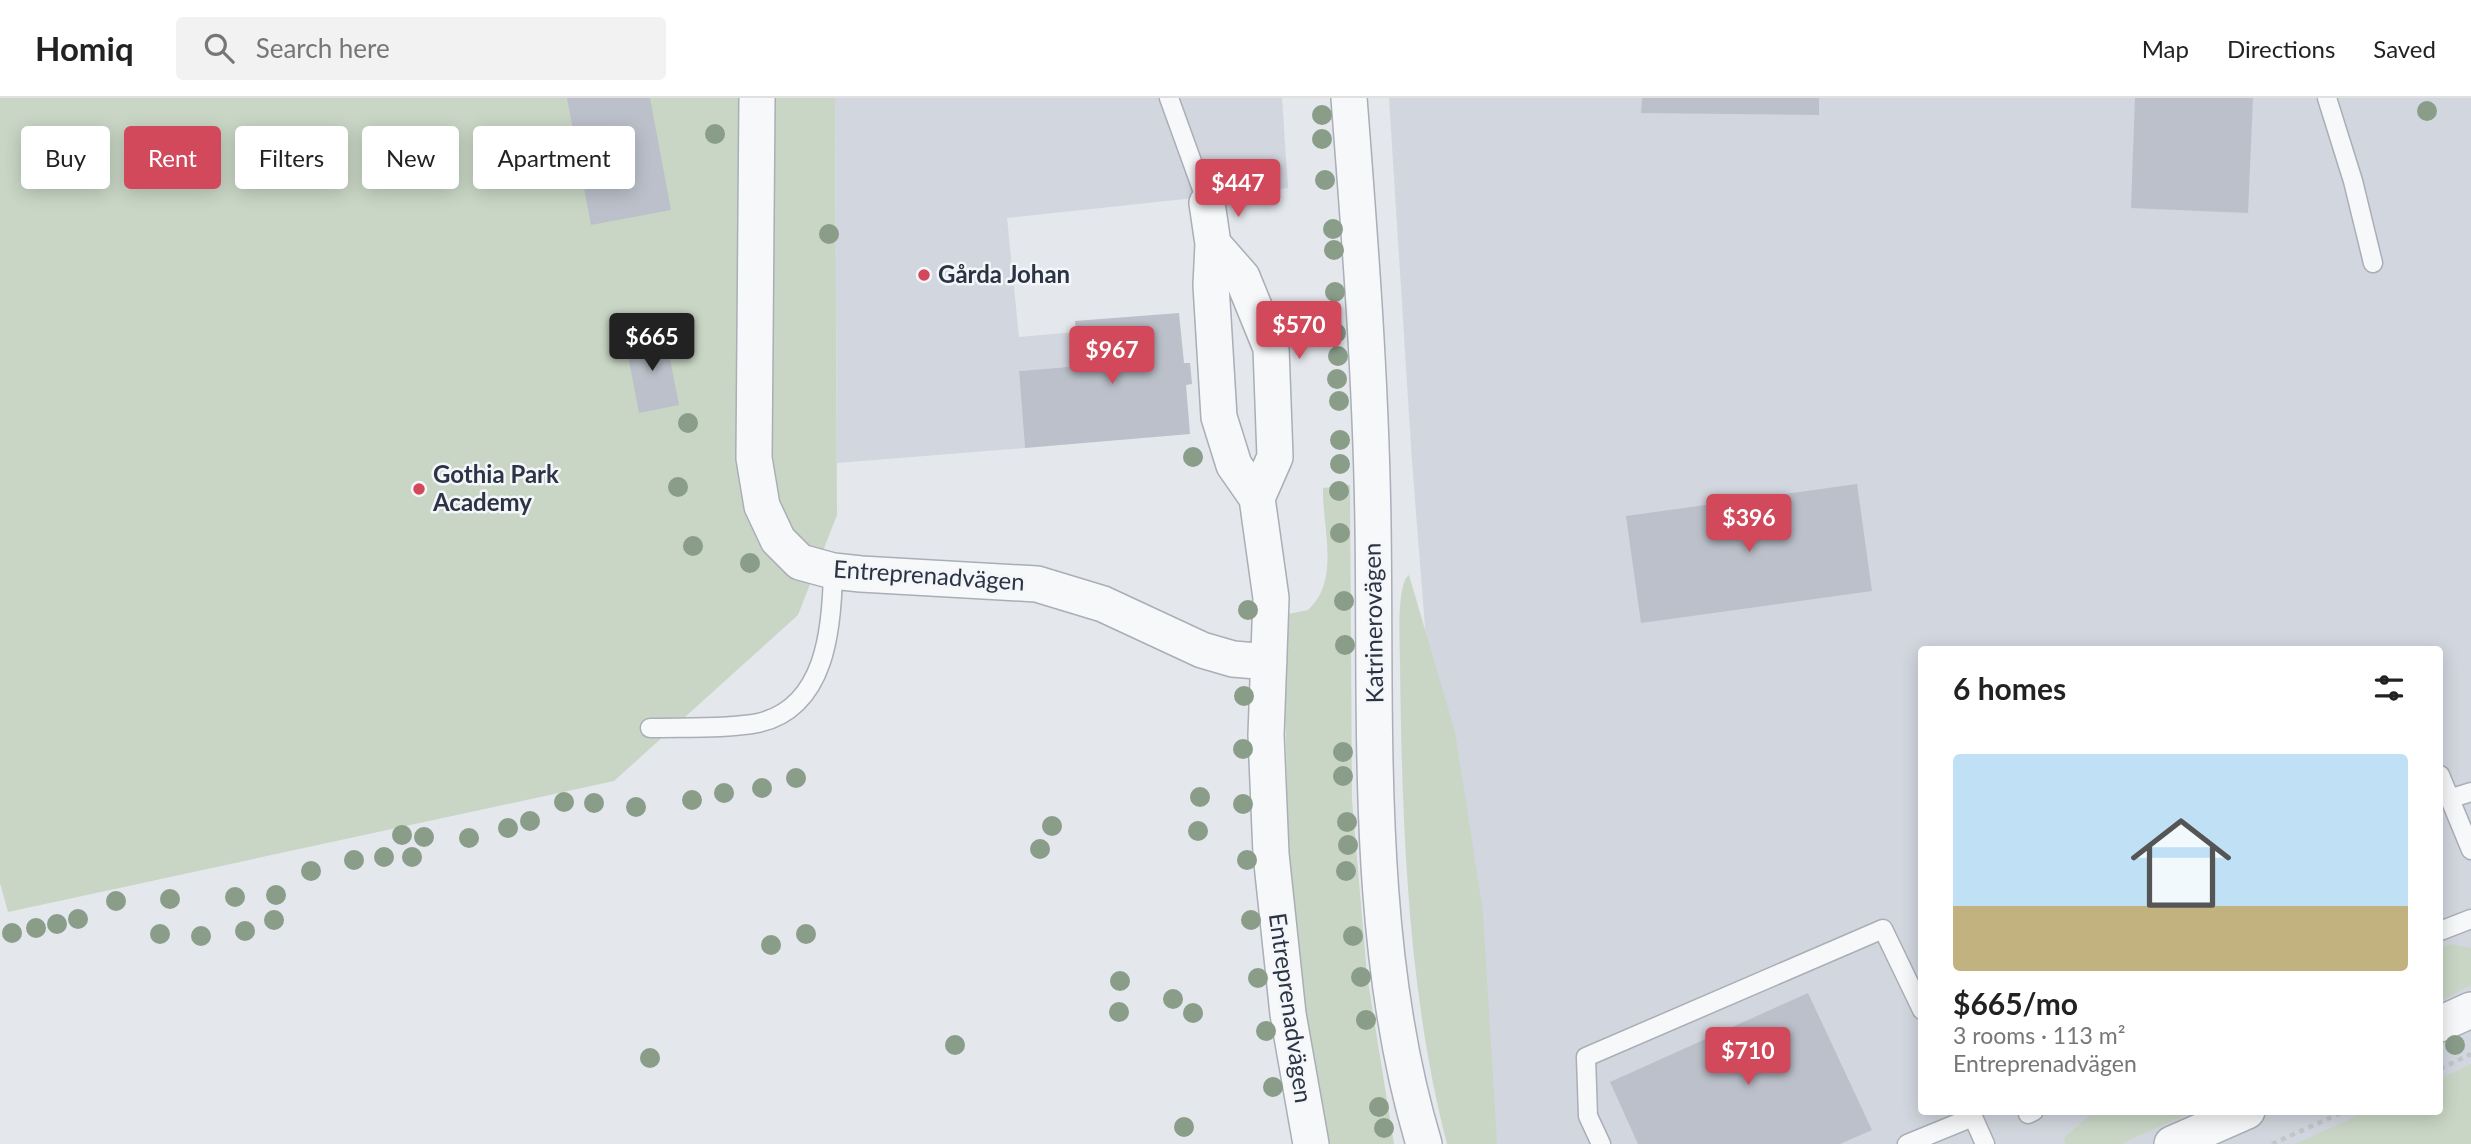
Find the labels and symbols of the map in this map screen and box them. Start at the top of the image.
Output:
pin: $447 [1197,159,1279,219]
place label: Gårda Johan [938,259,1070,288]
marker: Gårda Johan [916,267,932,283]
pin: $570 [1258,302,1340,361]
pin: $665 [611,314,693,373]
pin: $967 [1071,327,1153,386]
place label: Gothia Park Academy [432,459,559,516]
marker: Gothia Park Academy [411,481,427,497]
pin: $396 [1708,494,1790,554]
street label: Katrinerovägen [1357,542,1388,704]
street label: Entreprenadvägen [832,553,1026,596]
street label: Entreprenadvägen [1264,911,1319,1105]
pin: $710 [1707,1028,1789,1087]

